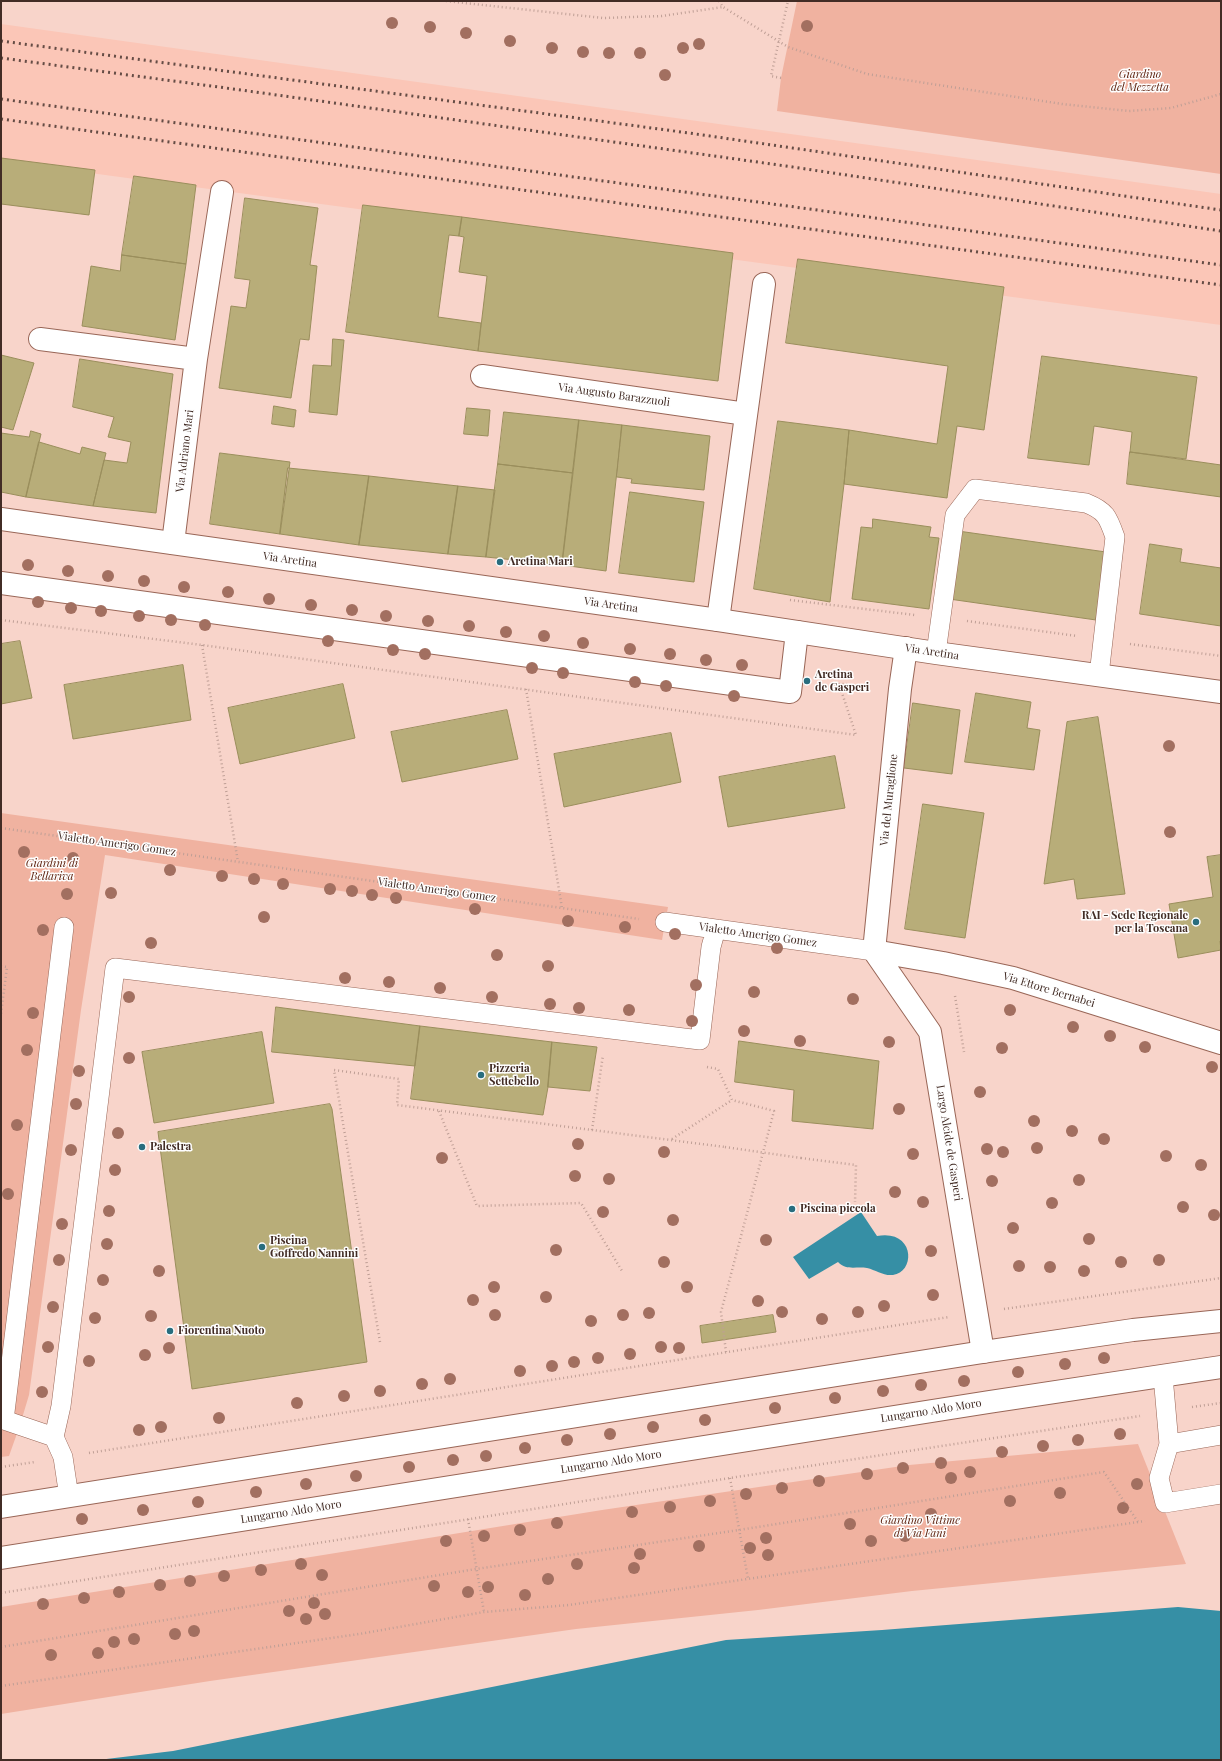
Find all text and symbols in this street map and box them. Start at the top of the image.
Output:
park label: Giardino del Mezzetta [1111,68,1169,94]
street label: Via Augusto Barazzuoli [557,381,671,409]
street label: Via Adriano Mari [173,409,197,493]
street label: Via Aretina [262,550,318,570]
place label: Aretina Mari [508,555,573,569]
marker: Aretina Mari [495,557,505,567]
street label: Via Aretina [583,595,639,615]
street label: Via Aretina [904,641,960,663]
place label: Aretina de Gasperi [815,668,869,694]
marker: Aretina de Gasperi [802,676,812,686]
street label: Via del Muraglione [878,753,900,847]
street label: Vialetto Amerigo Gomez [57,829,177,859]
park label: Giardini di Bellariva [26,857,78,883]
street label: Vialetto Amerigo Gomez [377,875,497,905]
place label: RAI - Sede Regionale per la Toscana [1082,909,1188,935]
marker: RAI - Sede Regionale per la Toscana [1191,917,1201,927]
street label: Vialetto Amerigo Gomez [698,920,818,950]
street label: Via Ettore Bernabei [1001,970,1097,1010]
place label: Pizzeria Settebello [489,1062,539,1088]
marker: Pizzeria Settebello [476,1070,486,1080]
street label: Largo Alcide de Gasperi [933,1084,965,1202]
place label: Palestra [150,1140,191,1154]
marker: Palestra [137,1142,147,1152]
place label: Piscina piccola [800,1202,876,1216]
marker: Piscina piccola [787,1204,797,1214]
place label: Piscina Goffredo Nannini [270,1234,358,1260]
marker: Piscina Goffredo Nannini [257,1242,267,1252]
place label: Fiorentina Nuoto [178,1324,264,1338]
marker: Fiorentina Nuoto [165,1326,175,1336]
street label: Lungarno Aldo Moro [880,1397,982,1425]
street label: Lungarno Aldo Moro [560,1448,662,1476]
street label: Lungarno Aldo Moro [240,1498,342,1526]
park label: Giardino Vittime di Via Fani [880,1514,960,1540]

